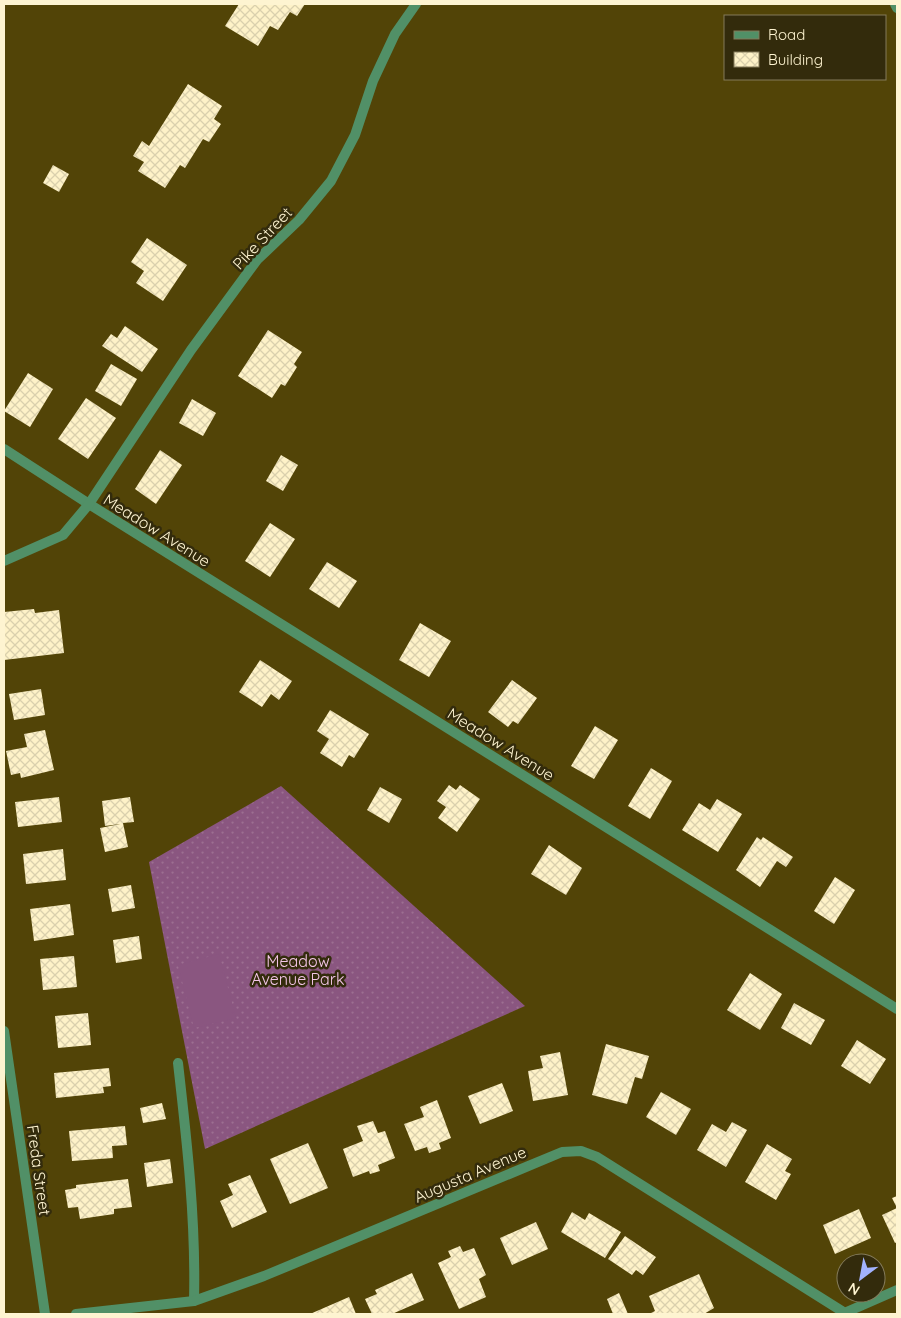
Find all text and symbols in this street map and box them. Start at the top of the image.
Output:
legend [724,15,886,80]
text: Road [768,25,805,44]
text: Building [768,50,823,69]
street label: Pike Street [228,203,296,273]
street label: Meadow Avenue [100,489,214,571]
street label: Meadow Avenue [444,703,558,785]
park label: Meadow Avenue Park [252,951,344,989]
street label: Freda Street [23,1123,55,1217]
street label: Augusta Avenue [411,1141,529,1207]
north arrow [836,1253,886,1303]
text: N [845,1279,863,1299]

